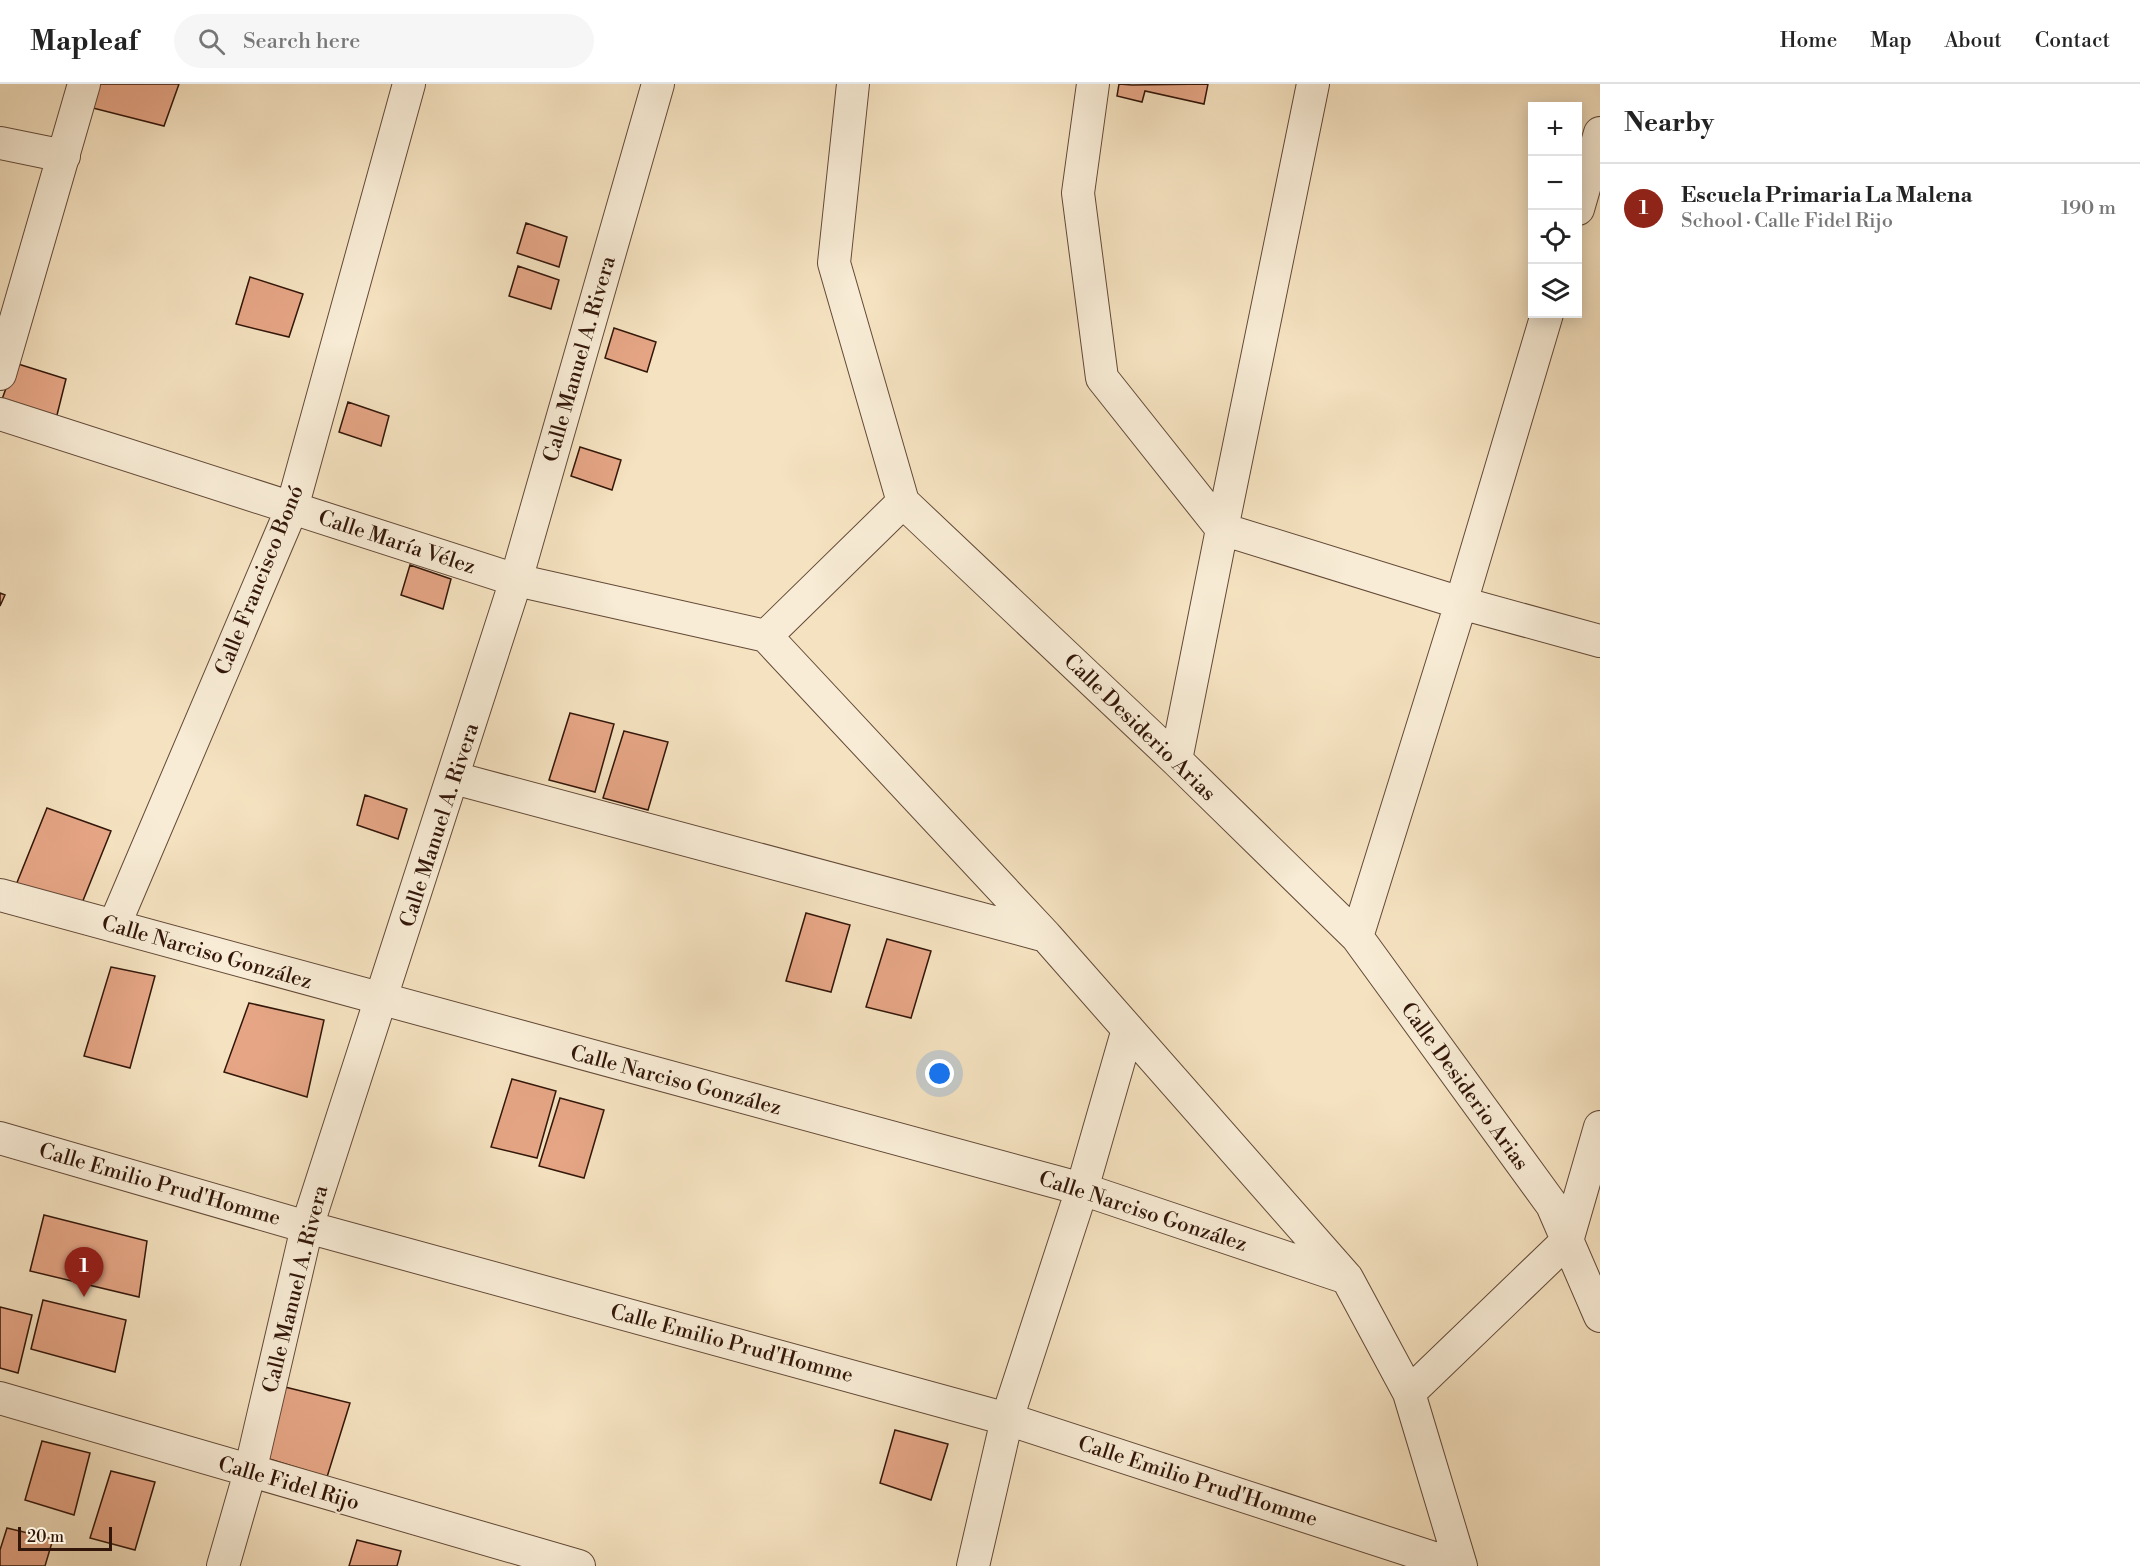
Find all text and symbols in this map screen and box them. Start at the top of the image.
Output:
search box [174,14,594,68]
text: Mapleaf [30,24,138,59]
icon: search [195,25,228,58]
text: Search here [243,28,360,55]
text: Home [1780,28,1837,54]
text: Map [1870,28,1912,54]
text: About [1945,28,2002,54]
text: Contact [2035,28,2110,54]
map controls [1528,102,1582,318]
button: + [1528,102,1582,156]
text: Nearby [1624,107,1714,139]
button: − [1528,156,1582,210]
text: Escuela Primaria La Malena [1681,182,1972,209]
text: 1 [1639,196,1648,221]
text: 190 m [2061,196,2116,221]
text: School · Calle Fidel Rijo [1681,209,1893,234]
button: locate [1528,210,1582,264]
street label: Calle Manuel A. Rivera [538,253,622,465]
button: layers [1528,264,1582,318]
street label: Calle Francisco Bonó [210,482,310,679]
street label: Calle María Vélez [315,505,479,581]
street label: Calle Desiderio Arias [1058,648,1221,807]
street label: Calle Manuel A. Rivera [395,720,485,931]
street label: Calle Narciso González [99,911,315,995]
street label: Calle Desiderio Arias [1395,998,1534,1176]
street label: Calle Narciso González [567,1040,784,1122]
your location [925,1059,954,1088]
street label: Calle Emilio Prud'Homme [36,1138,284,1232]
street label: Calle Narciso González [1035,1166,1250,1258]
street label: Calle Manuel A. Rivera [258,1182,334,1396]
pin: 1 [64,1248,104,1297]
street label: Calle Emilio Prud'Homme [608,1299,856,1389]
street label: Calle Emilio Prud'Homme [1075,1431,1321,1533]
street label: Calle Fidel Rijo [215,1451,362,1517]
scale bar [18,1524,112,1552]
text: 20 m [27,1527,64,1547]

